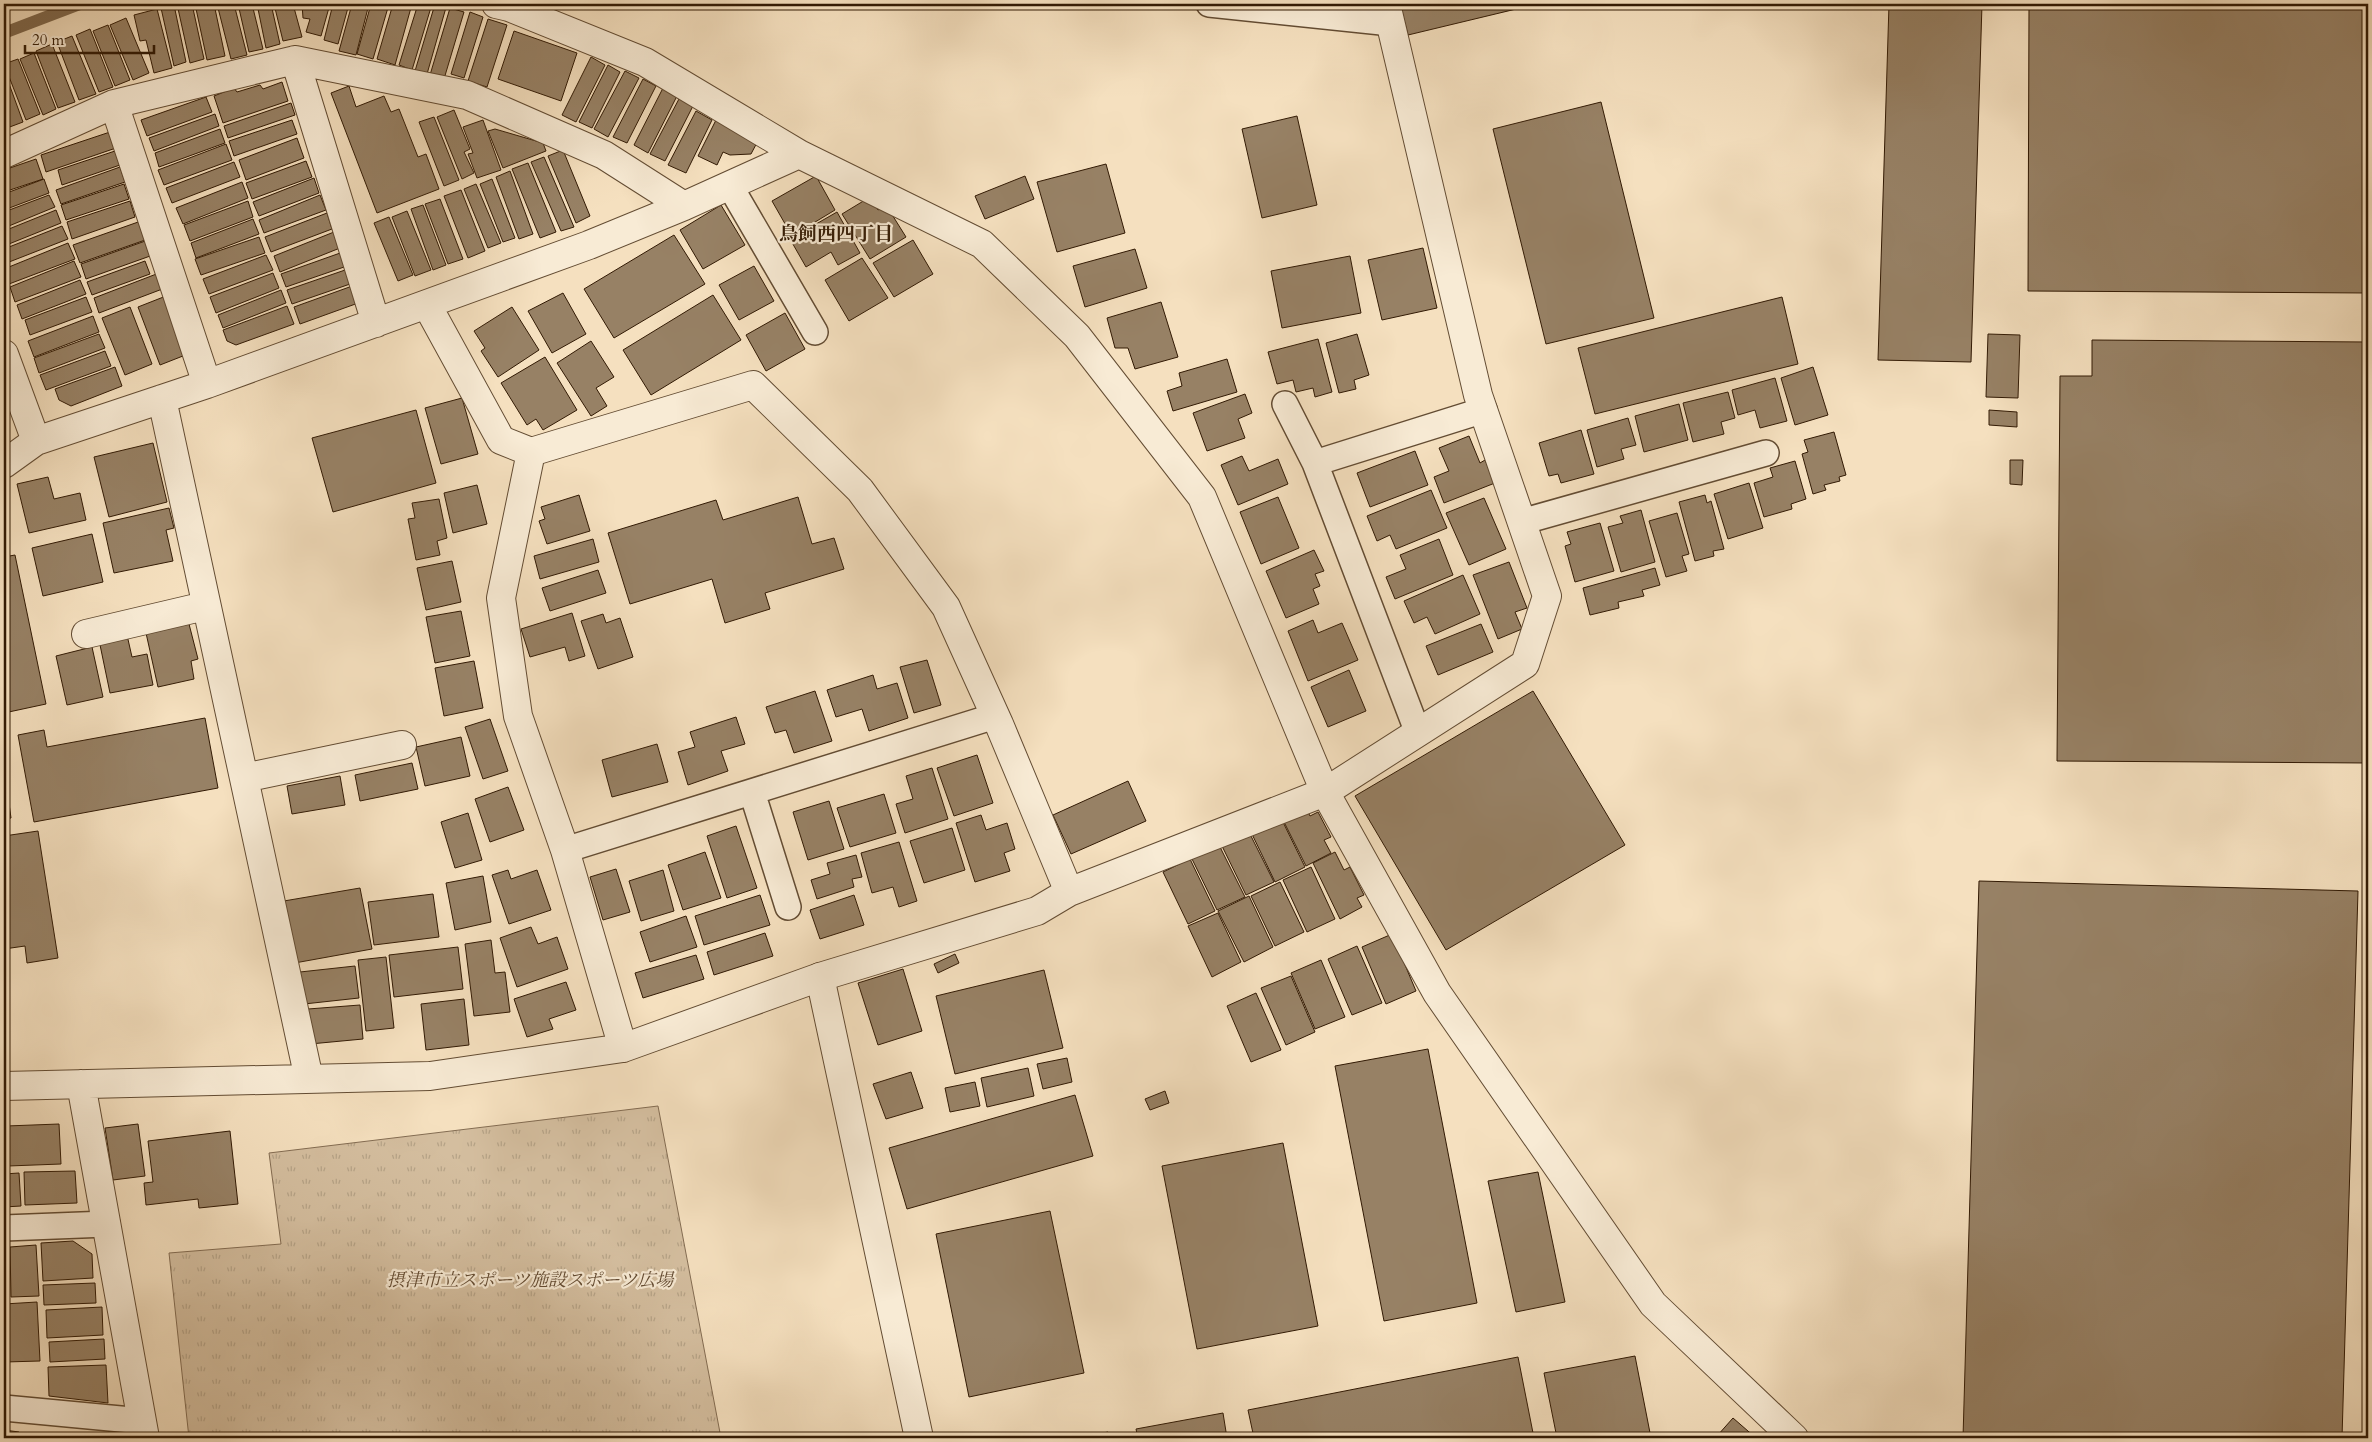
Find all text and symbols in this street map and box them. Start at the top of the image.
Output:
scale bar [25,22,154,54]
text: 20 m [32,30,64,50]
district label: 鳥飼西四丁目 [779,221,893,247]
park label: 摂津市立スポーツ施設スポーツ広場 [387,1268,675,1293]

